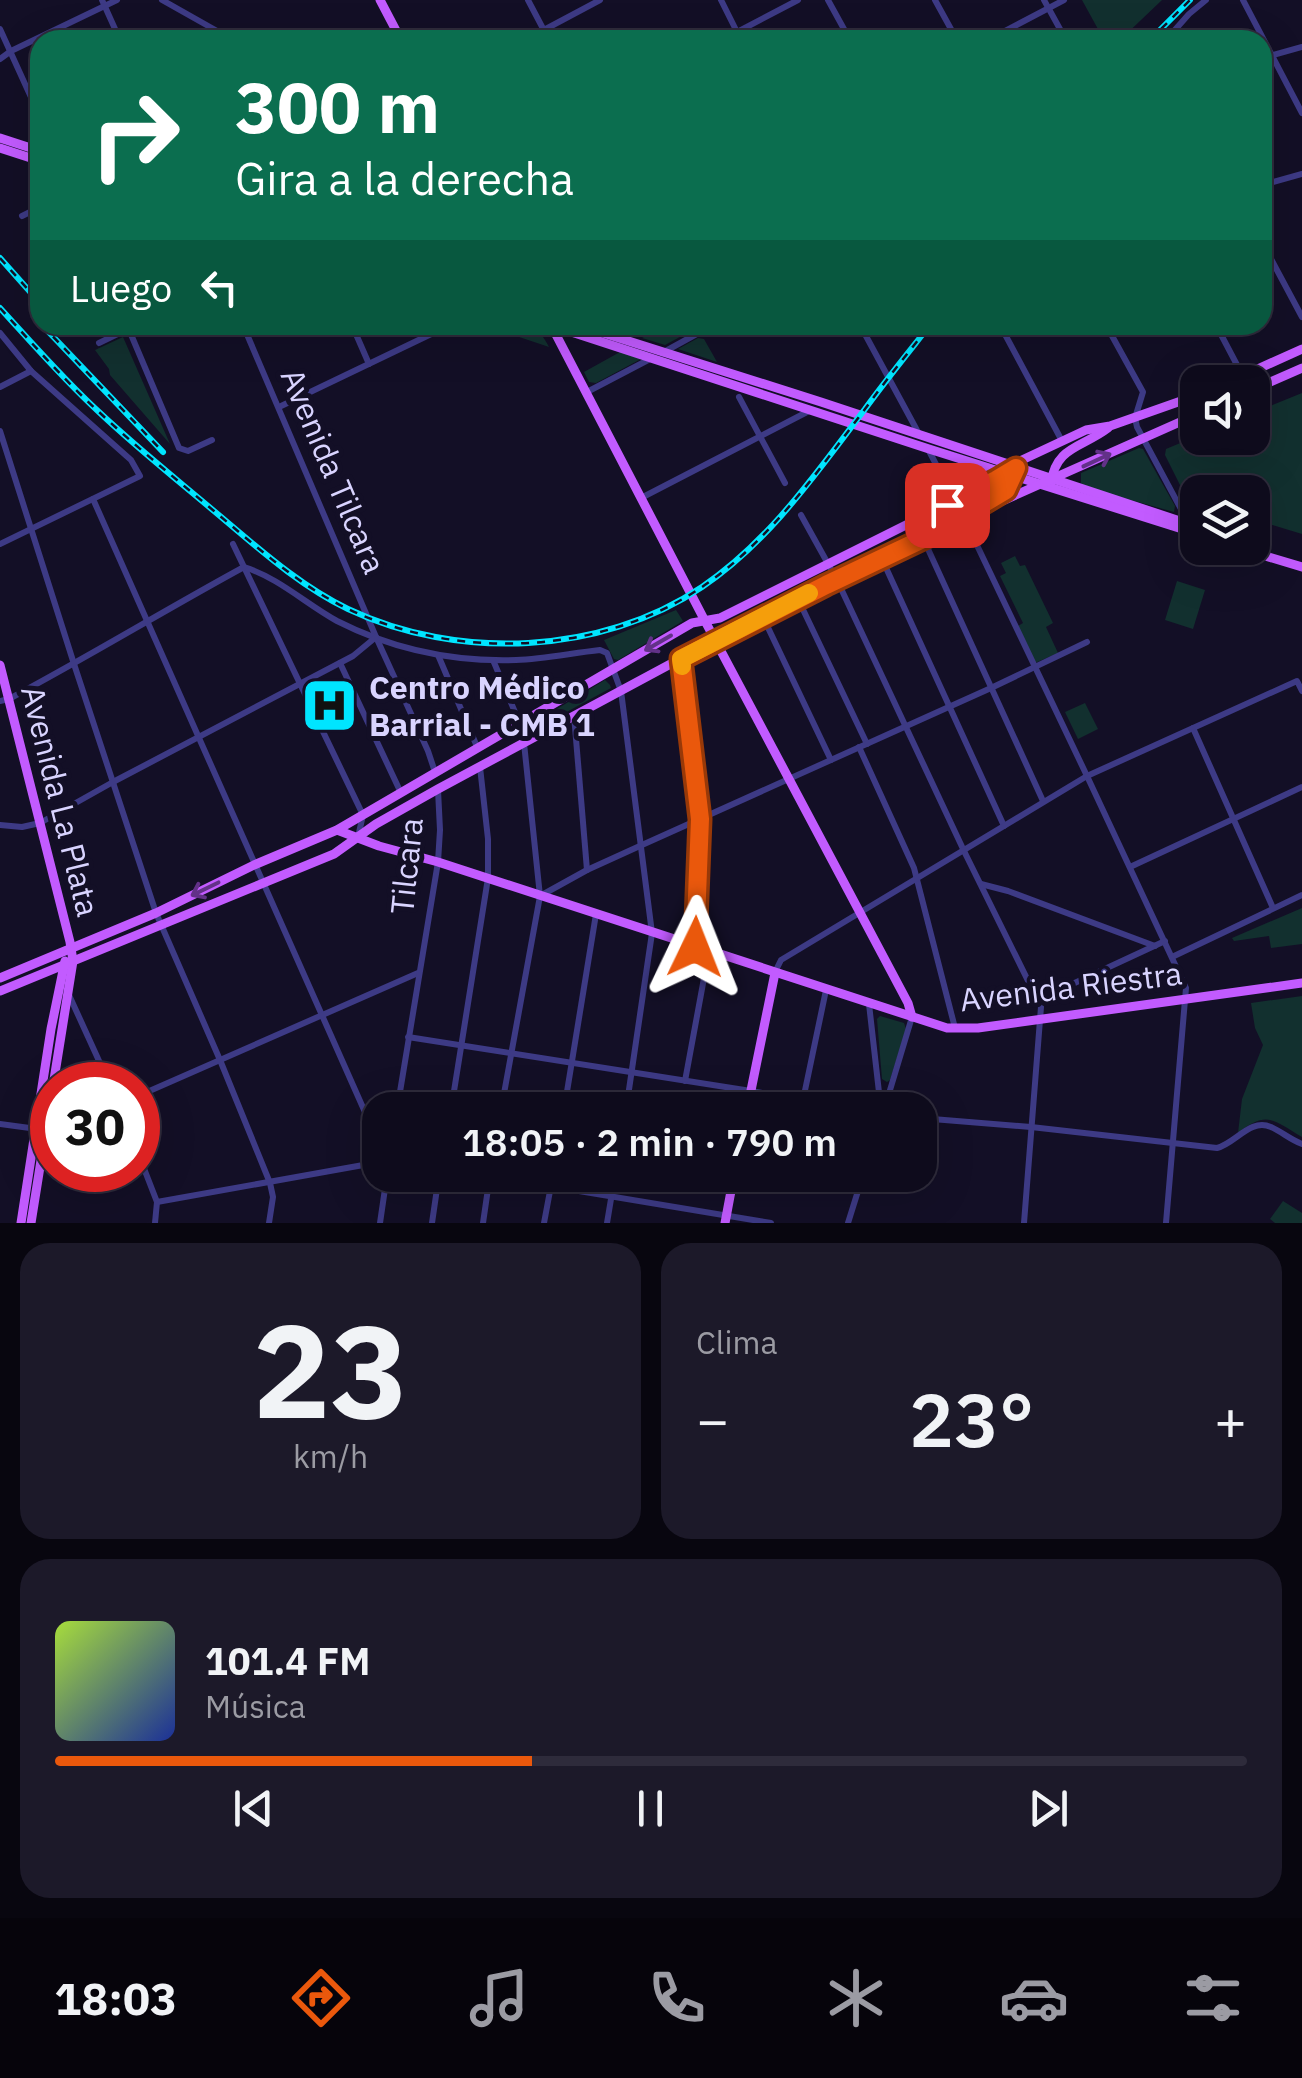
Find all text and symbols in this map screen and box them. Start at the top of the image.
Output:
text: 300 m [235,61,440,152]
icon: right [70,70,200,200]
text: Gira a la derecha [235,149,574,207]
icon: left [192,260,247,315]
text: Luego [70,263,172,312]
street label: Avenida Tilcara [272,362,396,580]
map controls [1180,365,1270,565]
button: sound [1180,365,1270,455]
one-way arrow [1081,450,1112,468]
pin [905,463,990,548]
button: layers [1180,475,1270,565]
icon: arrive [920,478,975,533]
one-way arrow [644,633,674,653]
place label: Centro Médico Barrial - CMB 1 [369,666,595,745]
hospital icon: Centro Médico Barrial - CMB 1 [300,676,360,736]
street label: Avenida La Plata [12,681,110,921]
street label: Tilcara [380,816,432,916]
one-way arrow [191,880,221,899]
position arrow [643,895,747,999]
street label: Avenida Riestra [957,952,1184,1020]
speed limit sign: 30 [30,1062,160,1192]
text: 18:05 · 2 min · 790 m [462,1117,837,1166]
text: 23 [252,1285,409,1454]
text: Clima [696,1321,778,1363]
text: 23° [909,1370,1034,1468]
text: − [696,1384,729,1455]
text: + [1214,1384,1247,1455]
text: km/h [293,1435,368,1477]
text: 101.4 FM [205,1636,370,1685]
text: Música [205,1685,306,1727]
icon: previous [226,1781,281,1836]
icon: pause [623,1781,678,1836]
icon: next [1021,1781,1076,1836]
icon: directions [286,1963,356,2033]
icon: music [464,1963,534,2033]
icon: phone [642,1963,712,2033]
icon: climate [821,1963,891,2033]
icon: car [999,1963,1069,2033]
icon: filters [1178,1963,1248,2033]
text: 18:03 [54,1969,177,2027]

